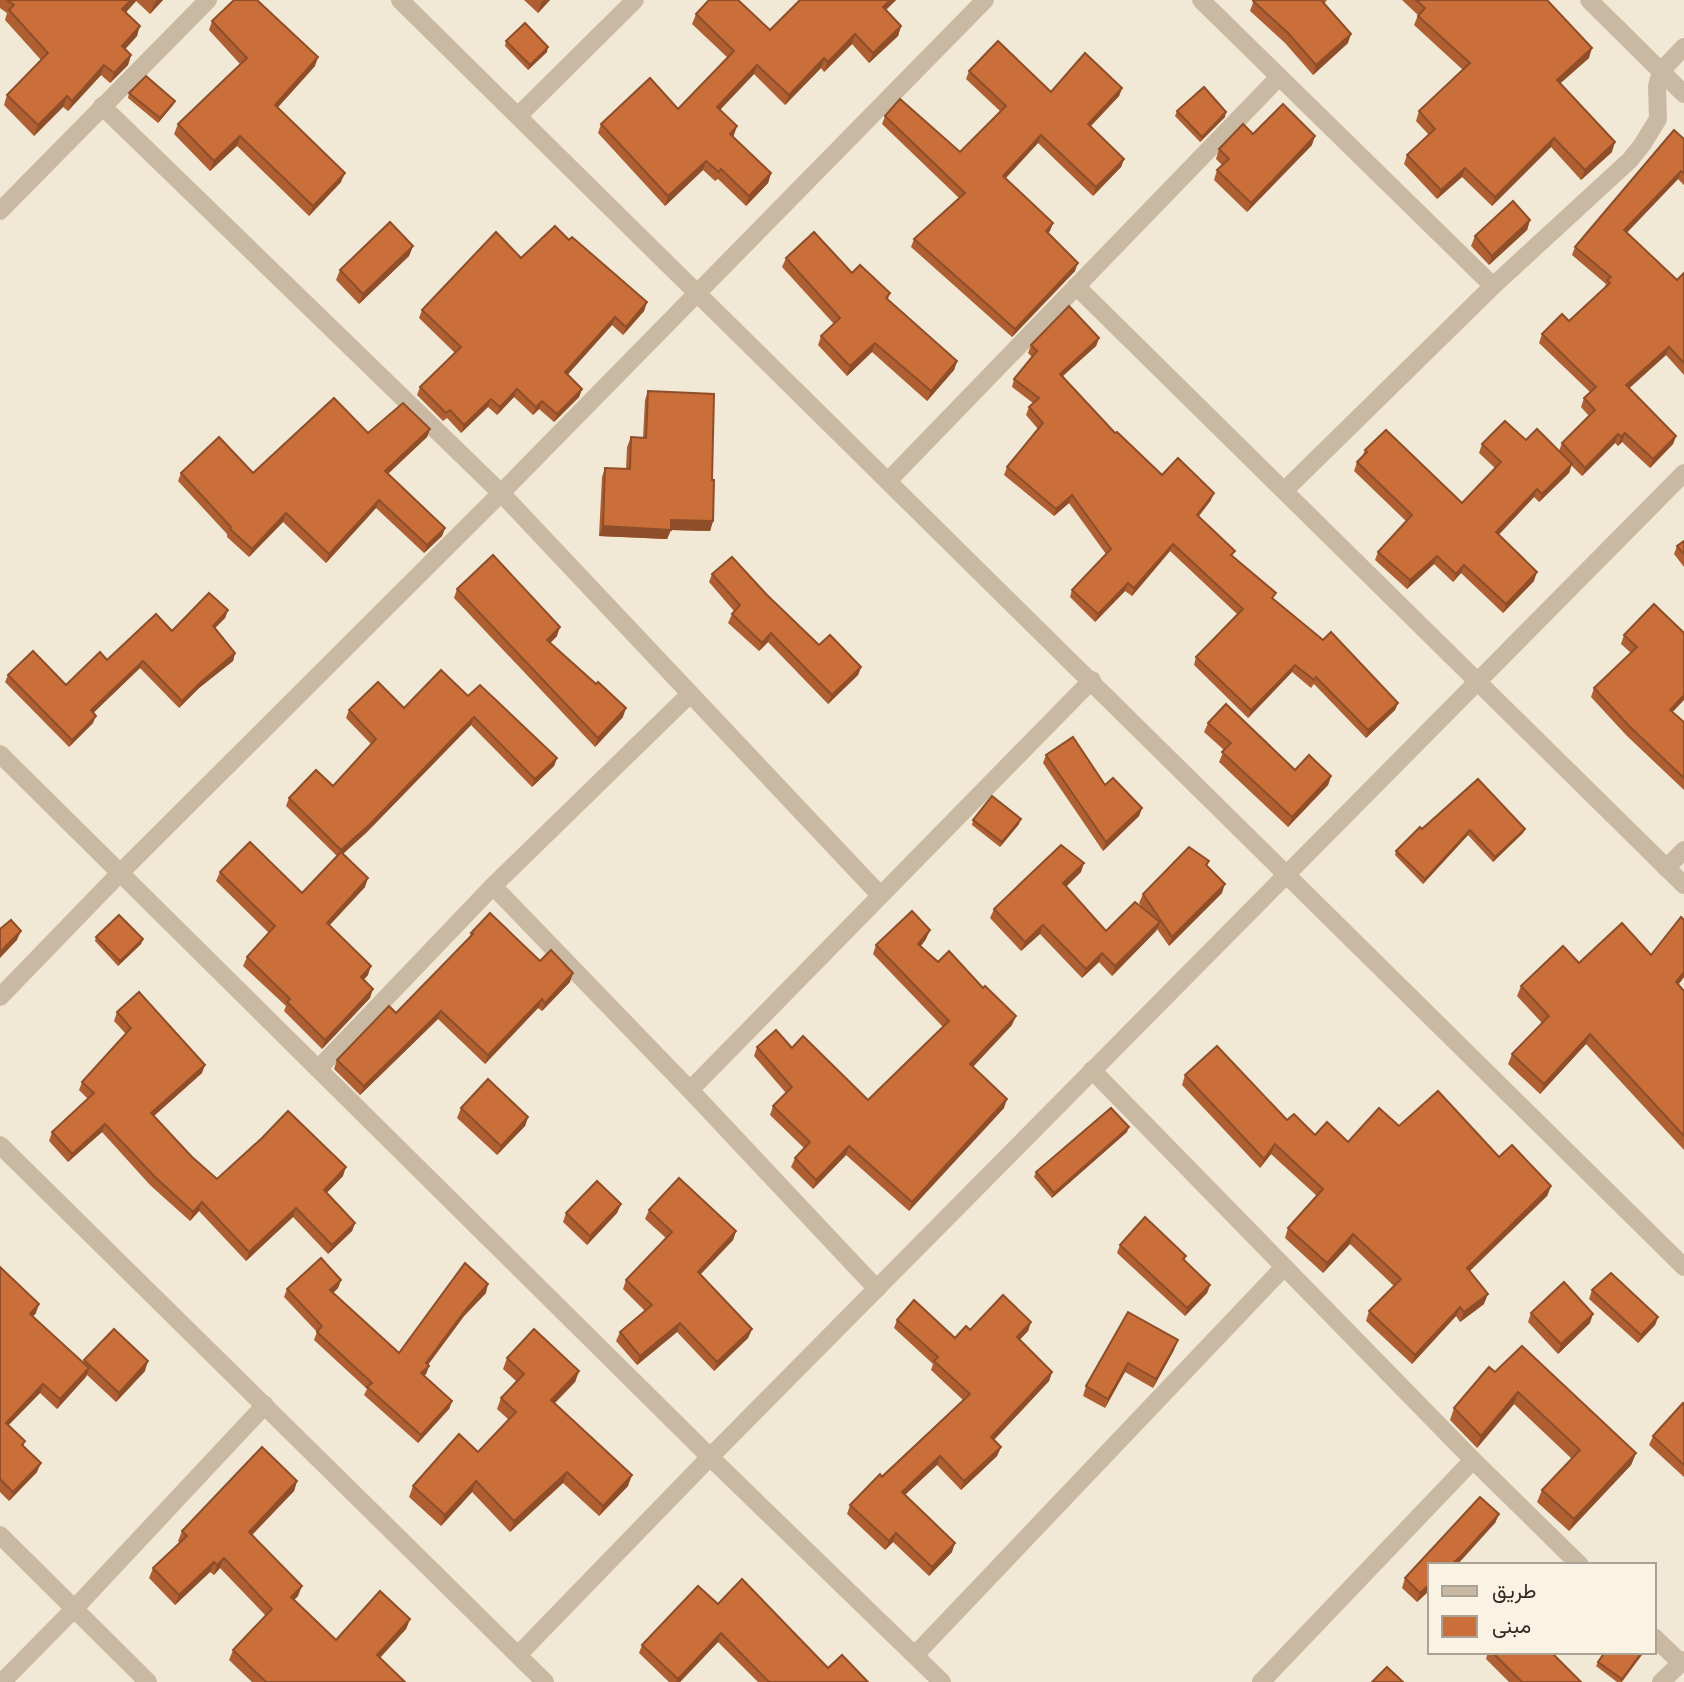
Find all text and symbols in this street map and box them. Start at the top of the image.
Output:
legend [1428,1563,1656,1654]
text: طريق [1492,1576,1537,1604]
text: مبنى [1492,1611,1531,1639]

